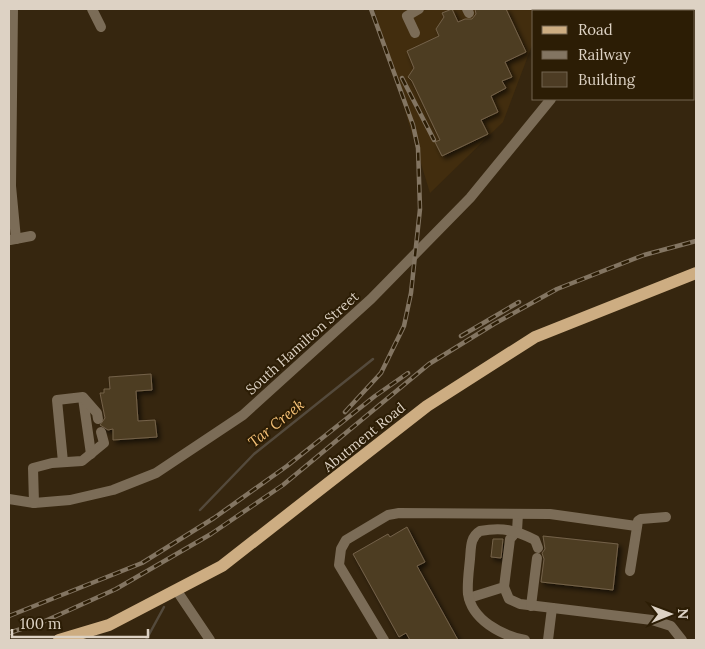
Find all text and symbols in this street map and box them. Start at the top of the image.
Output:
legend [532,10,695,100]
text: Road [578,20,613,39]
text: Railway [578,45,631,64]
text: Building [578,70,636,89]
street label: South Hamilton Street [242,287,363,398]
water label: Tar Creek [244,395,308,451]
street label: Abutment Road [318,398,409,476]
north arrow [645,589,695,639]
scale bar [12,606,149,638]
text: N [674,608,692,620]
text: 100 m [20,614,61,633]

